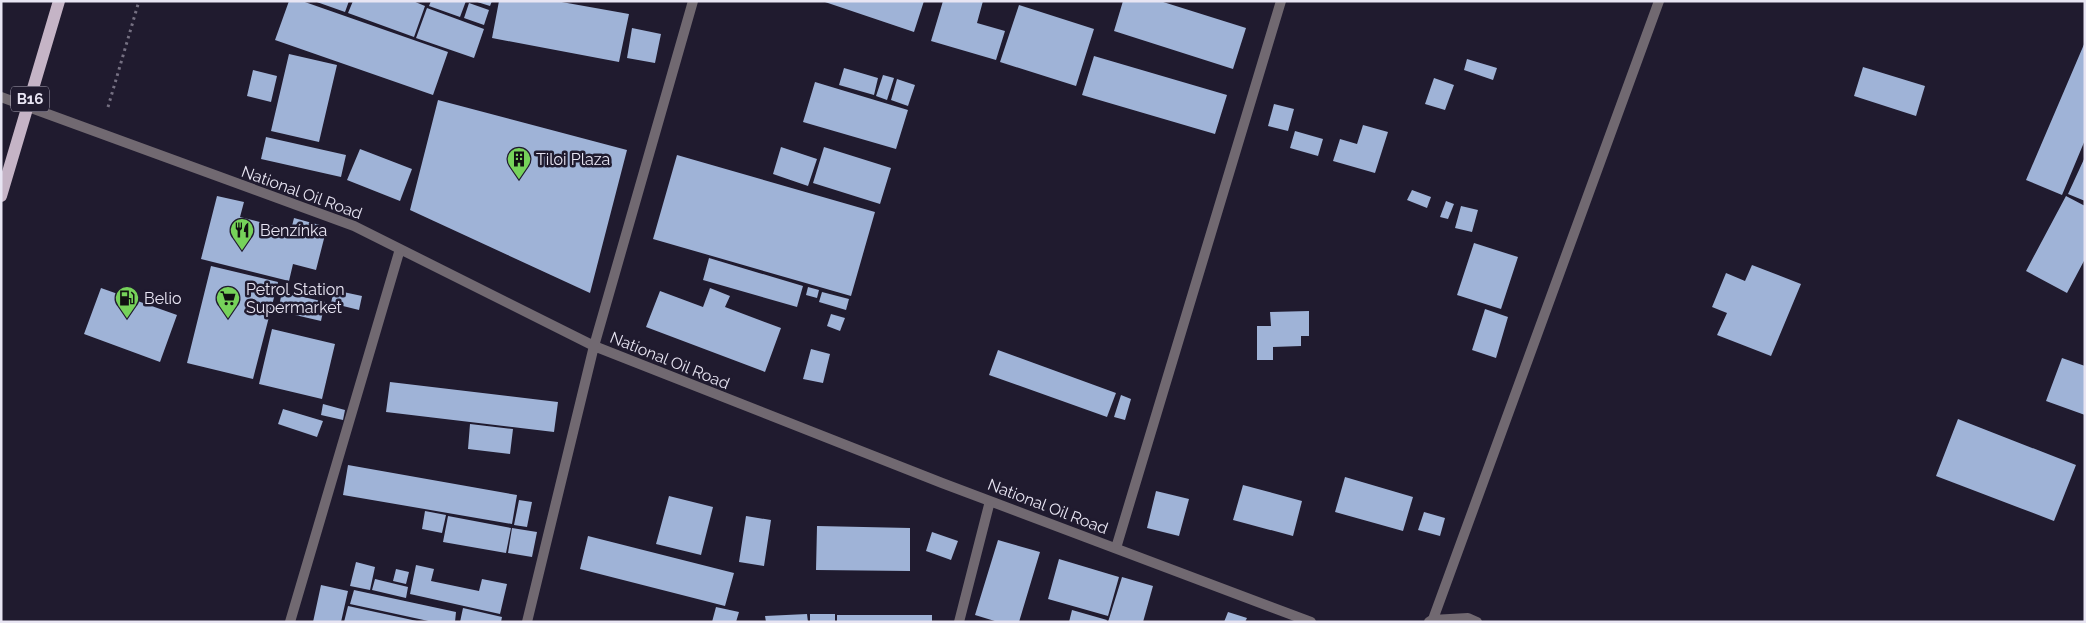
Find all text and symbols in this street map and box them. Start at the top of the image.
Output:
road number: B16 [11,86,49,112]
building icon: Tiloi Plaza [506,146,532,180]
place label: Tiloi Plaza [536,150,610,169]
street label: National Oil Road [239,162,365,223]
restaurant icon: Benzínka [229,217,255,251]
place label: Benzínka [260,221,327,240]
place label: Petrol Station Supermarket [246,280,345,317]
fuel station icon: Belio [114,285,140,319]
supermarket icon: Petrol Station Supermarket [215,285,241,319]
place label: Belio [144,289,181,308]
street label: National Oil Road [607,328,732,393]
street label: National Oil Road [985,475,1111,538]

